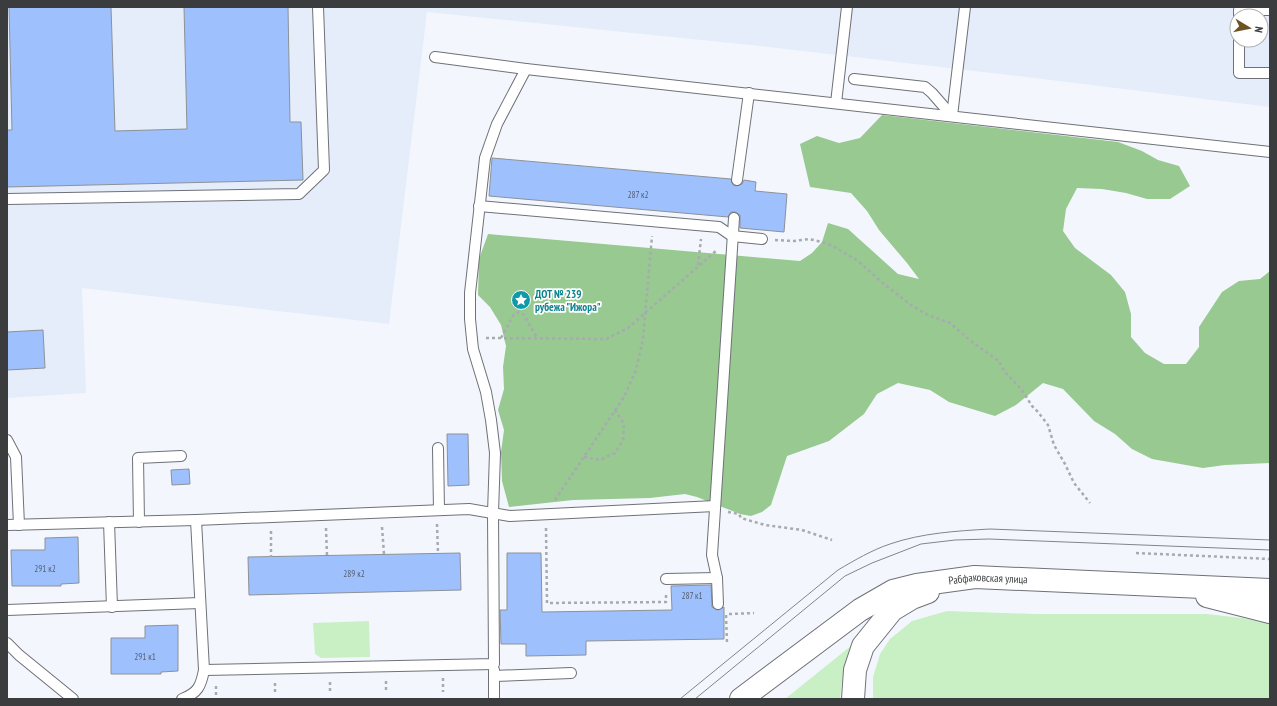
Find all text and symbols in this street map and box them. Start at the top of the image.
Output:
north arrow [1229,8,1269,48]
text: N [1251,26,1266,34]
house number: 287 к2 [627,189,649,200]
place label: ДОТ № 239 рубежа "Ижора" [535,287,601,314]
place icon: ДОТ № 239 рубежа "Ижора" [510,289,532,311]
house number: 291 к2 [34,563,56,574]
house number: 289 к2 [343,568,365,579]
street label: Рабфаковская улица [948,570,1028,588]
house number: 287 к1 [681,590,703,601]
house number: 291 к1 [134,651,156,662]

